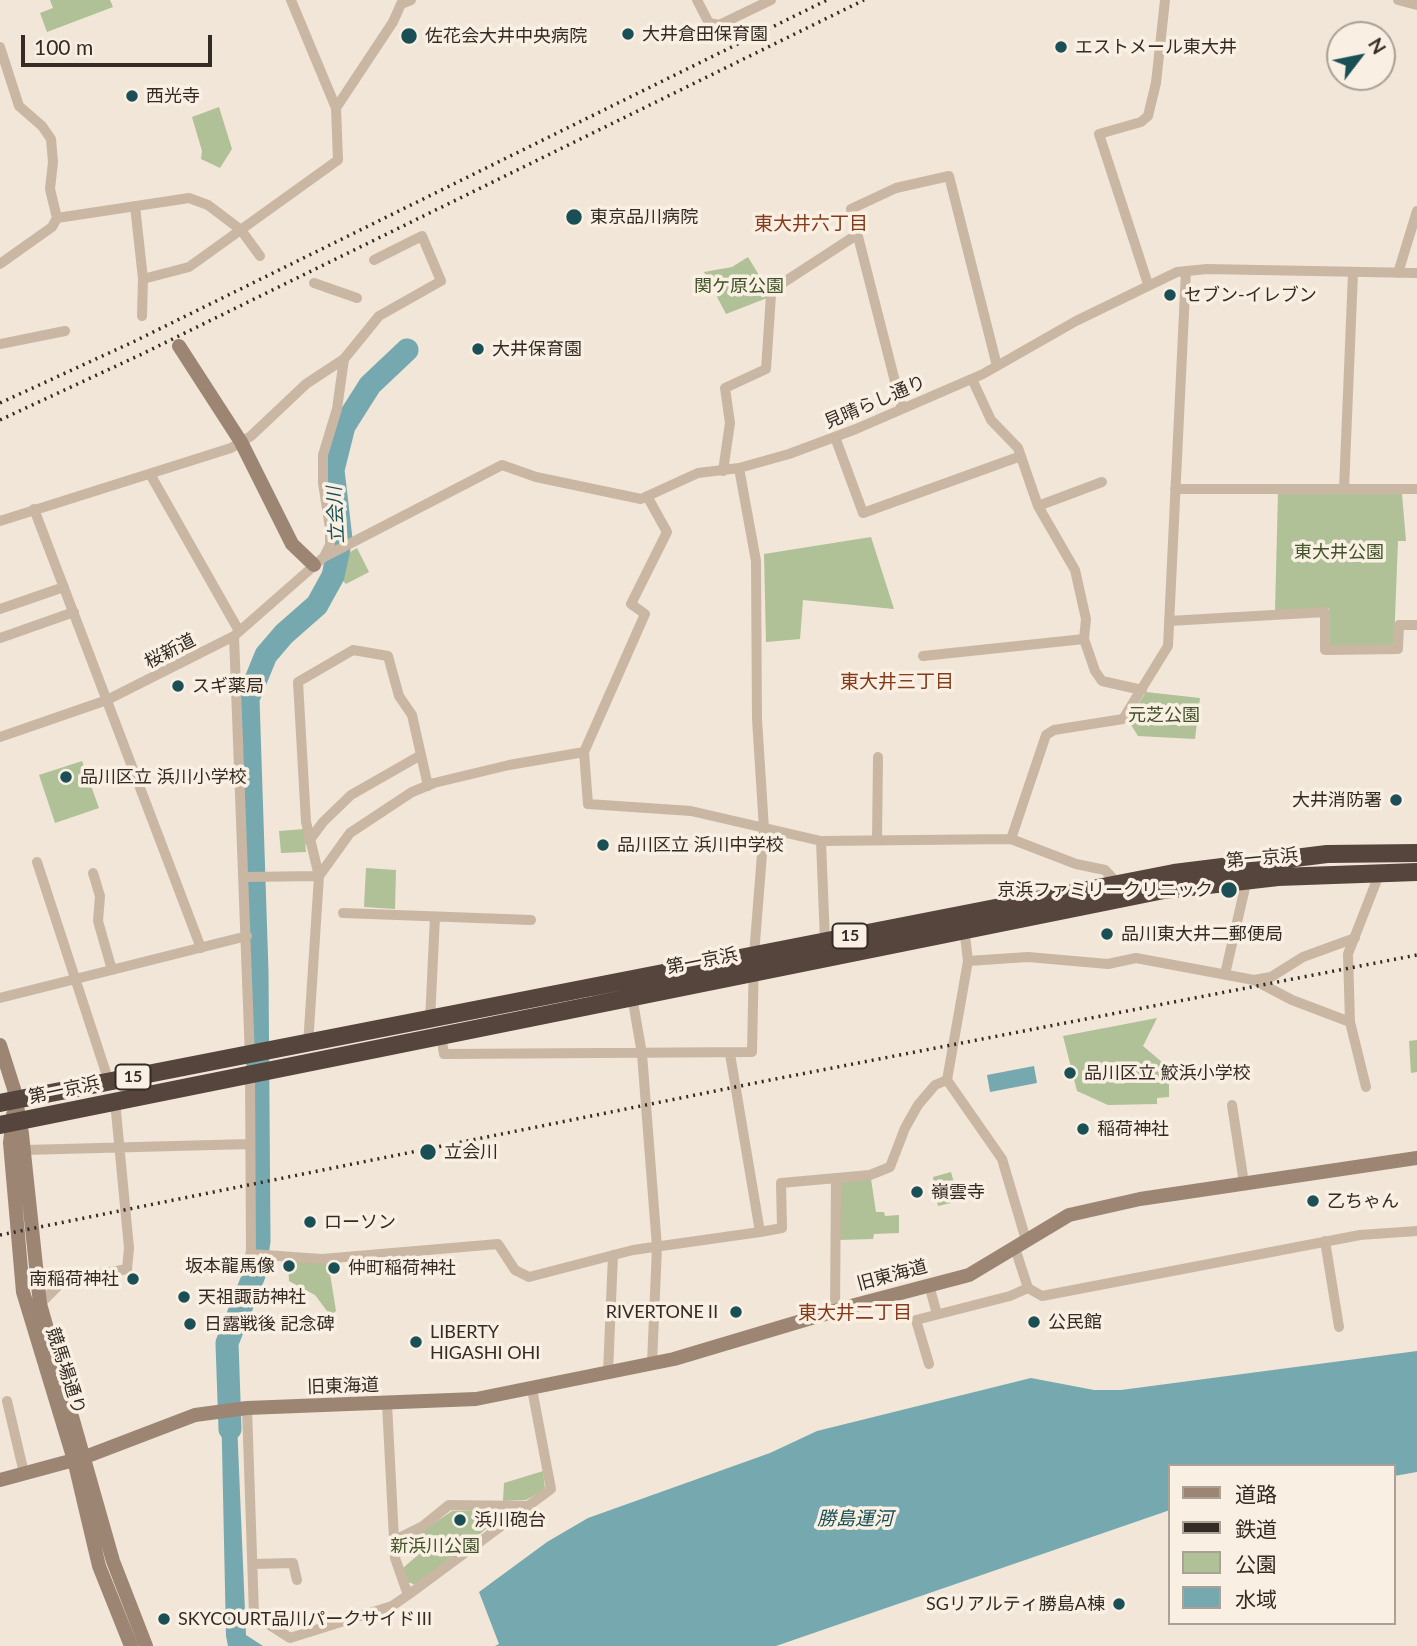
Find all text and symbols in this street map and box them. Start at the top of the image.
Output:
scale bar [24,21,215,65]
north arrow [1326,21,1396,91]
place label: 大井倉田保育園 [642,23,768,45]
place label: 佐花会大井中央病院 [425,25,587,47]
marker: 佐花会大井中央病院 [399,26,419,46]
marker: 大井倉田保育園 [620,26,636,42]
text: N [1364,33,1391,58]
text: 100 m [34,34,93,59]
place label: エストメール東大井 [1075,36,1237,58]
marker: エストメール東大井 [1053,39,1069,55]
place label: 西光寺 [146,85,200,107]
marker: 西光寺 [124,88,140,104]
place label: 東京品川病院 [590,206,698,228]
marker: 東京品川病院 [564,207,584,227]
district label: 東大井六丁目 [754,213,868,235]
park label: 関ケ原公園 [694,275,784,297]
place label: セブン-イレブン [1184,284,1317,306]
marker: セブン-イレブン [1162,287,1178,303]
place label: 大井保育園 [492,338,582,360]
marker: 大井保育園 [470,341,486,357]
street label: 見晴らし通り [821,371,929,433]
water label: 立会川 [323,486,349,544]
park label: 東大井公園 [1294,541,1384,563]
street label: 桜新道 [141,629,199,673]
district label: 東大井三丁目 [840,671,954,693]
place label: スギ薬局 [192,675,264,697]
marker: スギ薬局 [170,678,186,694]
park label: 元芝公園 [1128,704,1200,726]
place label: 品川区立 浜川小学校 [80,766,247,788]
marker: 品川区立 浜川小学校 [58,769,74,785]
place label: 大井消防署 [1292,789,1382,811]
marker: 大井消防署 [1388,792,1404,808]
place label: 品川区立 浜川中学校 [617,834,784,856]
marker: 品川区立 浜川中学校 [595,837,611,853]
street label: 第一京浜 [1225,844,1299,872]
place label: 京浜ファミリークリニック [997,879,1213,901]
marker: 京浜ファミリークリニック [1219,880,1239,900]
place label: 品川東大井二郵便局 [1121,923,1283,945]
road number: 15 [832,924,868,948]
marker: 品川東大井二郵便局 [1099,926,1115,942]
street label: 第一京浜 [665,944,739,978]
place label: 品川区立 鮫浜小学校 [1084,1062,1251,1084]
road number: 15 [116,1064,150,1090]
marker: 品川区立 鮫浜小学校 [1062,1065,1078,1081]
street label: 第一京浜 [27,1072,101,1108]
place label: 稲荷神社 [1097,1118,1169,1140]
marker: 稲荷神社 [1075,1121,1091,1137]
place label: 立会川 [444,1141,498,1163]
marker: 立会川 [418,1142,438,1162]
place label: 嶺雲寺 [931,1181,985,1203]
marker: 嶺雲寺 [909,1184,925,1200]
place label: 乙ちゃん [1327,1190,1399,1212]
marker: 乙ちゃん [1305,1193,1321,1209]
place label: ローソン [324,1211,396,1233]
marker: ローソン [302,1214,318,1230]
place label: 坂本龍馬像 [185,1255,275,1277]
street label: 旧東海道 [854,1255,930,1295]
place label: 仲町稲荷神社 [348,1257,456,1279]
marker: 坂本龍馬像 [281,1258,297,1274]
marker: 仲町稲荷神社 [326,1260,342,1276]
place label: 南稲荷神社 [29,1268,119,1290]
marker: 南稲荷神社 [125,1271,141,1287]
place label: 天祖諏訪神社 [198,1286,306,1308]
marker: 天祖諏訪神社 [176,1289,192,1305]
place label: RIVERTONEⅡ [606,1301,722,1323]
district label: 東大井二丁目 [798,1302,912,1324]
marker: RIVERTONEⅡ [728,1304,744,1320]
place label: 公民館 [1048,1311,1102,1333]
place label: 日露戦後 記念碑 [204,1313,335,1335]
marker: 公民館 [1026,1314,1042,1330]
marker: 日露戦後 記念碑 [182,1316,198,1332]
place label: LIBERTY HIGASHI OHI [430,1321,540,1364]
street label: 競馬場通り [42,1325,90,1417]
marker: LIBERTY HIGASHI OHI [408,1334,424,1350]
street label: 旧東海道 [307,1374,379,1398]
legend [1168,1464,1396,1625]
text: 道路 [1235,1481,1277,1506]
water label: 勝島運河 [817,1508,893,1530]
place label: 浜川砲台 [474,1509,546,1531]
marker: 浜川砲台 [452,1512,468,1528]
text: 鉄道 [1235,1516,1277,1541]
park label: 新浜川公園 [390,1535,480,1557]
text: 公園 [1235,1551,1277,1576]
text: 水域 [1235,1586,1277,1611]
place label: SGリアルティ勝島A棟 [926,1593,1105,1615]
marker: SGリアルティ勝島A棟 [1111,1596,1127,1612]
place label: SKYCOURT品川パークサイドⅢ [178,1608,433,1630]
marker: SKYCOURT品川パークサイドⅢ [156,1611,172,1627]

